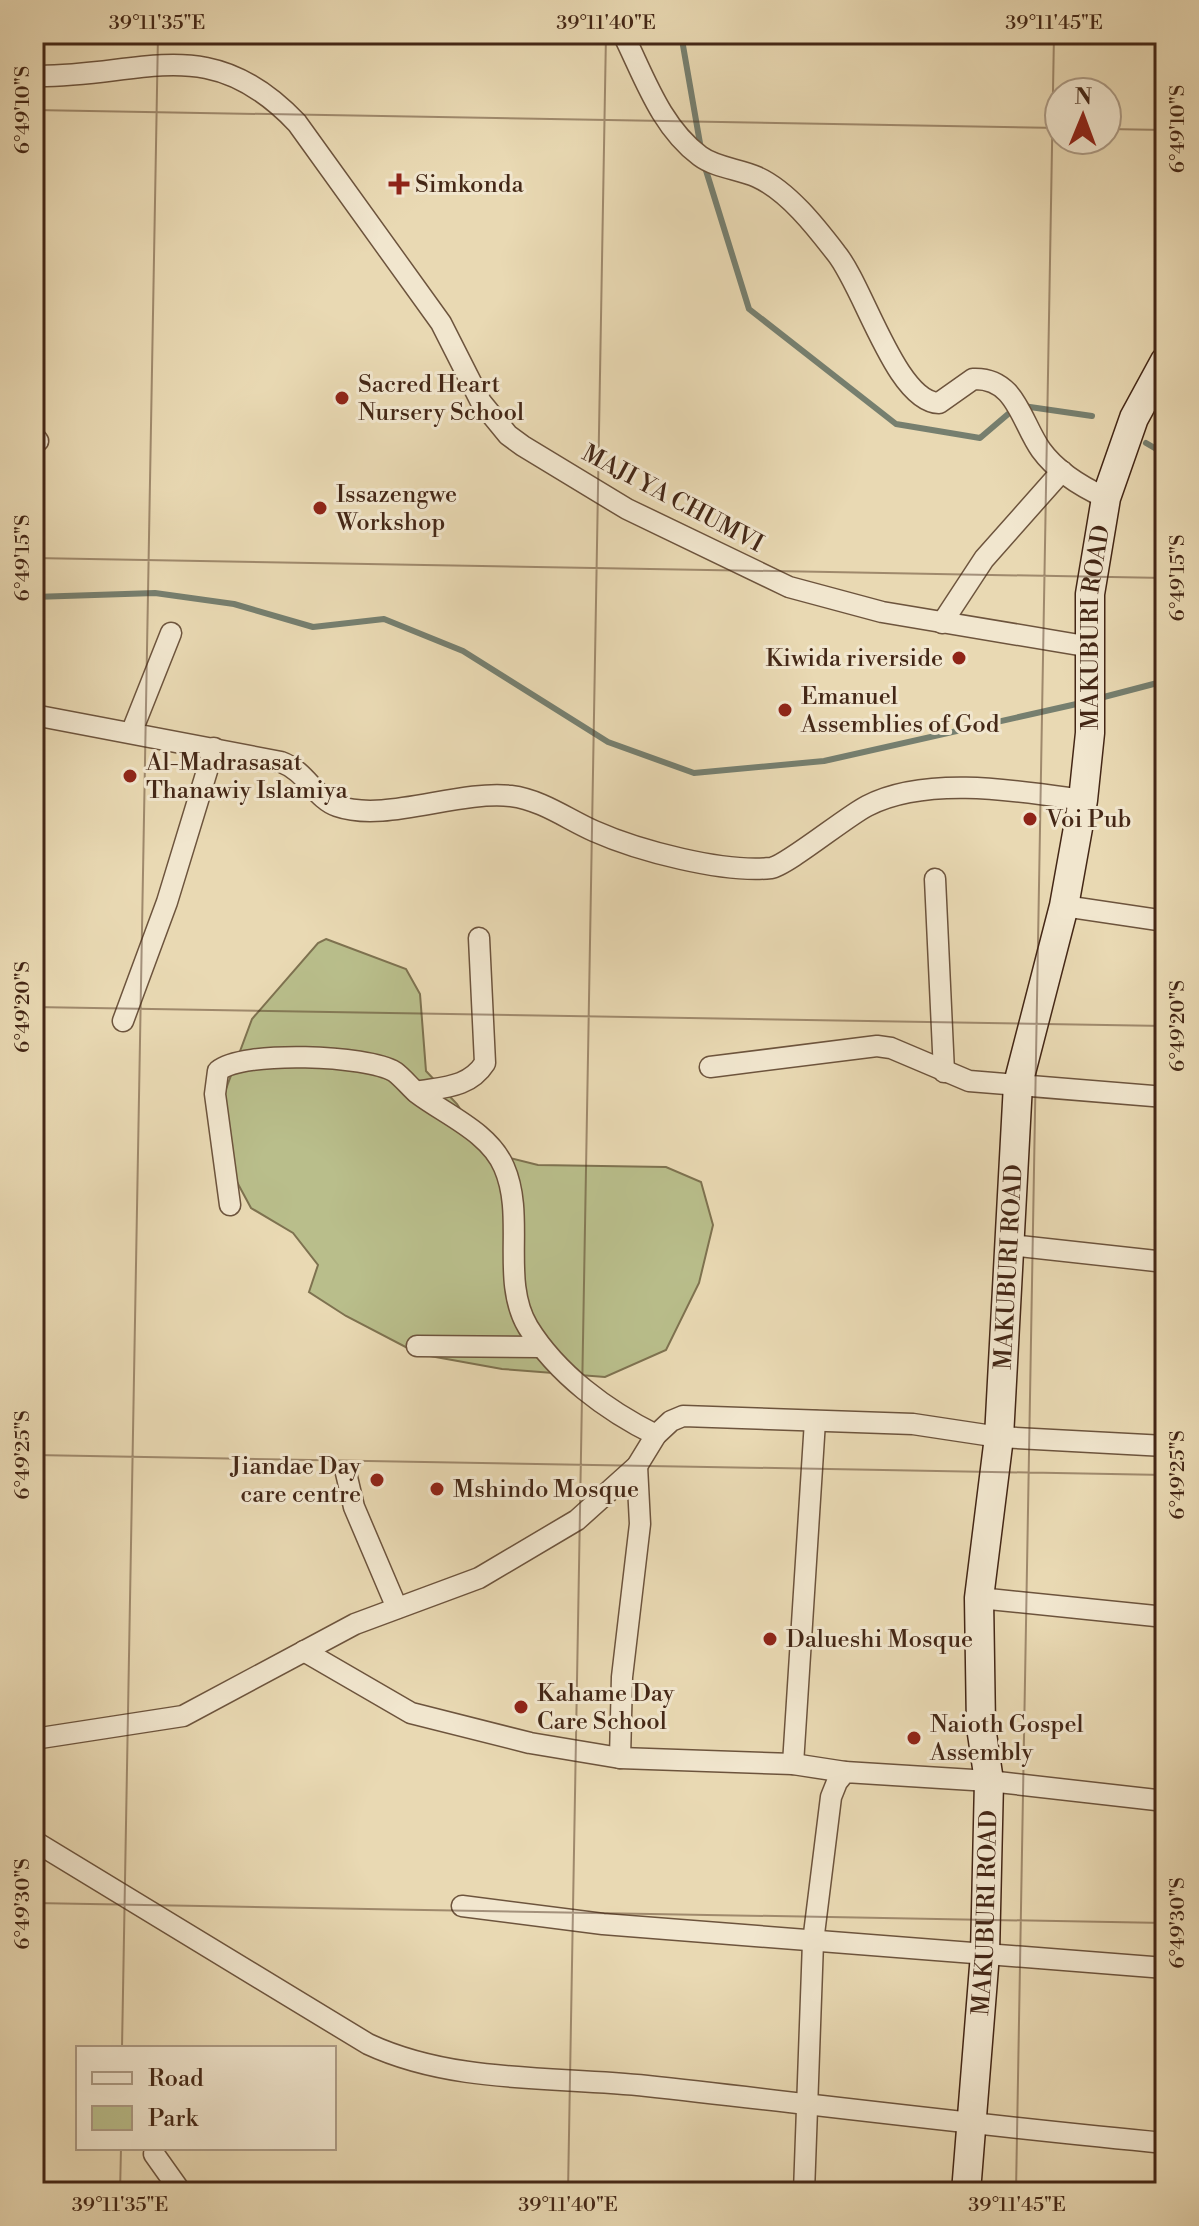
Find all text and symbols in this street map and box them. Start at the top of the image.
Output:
text: 39°11'35"E [109,11,205,36]
text: 39°11'40"E [556,11,656,36]
text: 39°11'45"E [1005,11,1103,36]
text: 6°49'10"S [11,66,36,154]
north arrow [1043,76,1123,156]
text: N [1074,84,1093,111]
text: 6°49'10"S [1166,85,1191,173]
place label: Simkonda [415,170,524,200]
marker: Simkonda [390,175,408,193]
place label: Sacred Heart Nursery School [358,370,524,428]
marker: Sacred Heart Nursery School [333,389,351,407]
street label: MAJI YA CHUMVI [577,439,768,559]
place label: Issazengwe Workshop [335,480,457,538]
marker: Issazengwe Workshop [311,499,329,517]
text: 6°49'15"S [11,515,36,601]
street label: MAKUBURI ROAD [1076,523,1117,730]
text: 6°49'15"S [1166,535,1191,621]
place label: Kiwida riverside [765,644,943,674]
marker: Kiwida riverside [950,649,968,667]
place label: Emanuel Assemblies of God [800,682,1000,740]
marker: Emanuel Assemblies of God [776,701,794,719]
place label: Al-Madrasasat Thanawiy Islamiya [145,748,349,806]
marker: Al-Madrasasat Thanawiy Islamiya [121,767,139,785]
place label: Voi Pub [1045,805,1131,835]
marker: Voi Pub [1021,810,1039,828]
text: 6°49'20"S [11,961,36,1053]
text: 6°49'20"S [1166,980,1191,1072]
street label: MAKUBURI ROAD [989,1163,1030,1370]
text: 6°49'25"S [11,1410,36,1500]
text: 6°49'25"S [1166,1430,1191,1520]
place label: Jiandae Day care centre [229,1452,361,1510]
marker: Jiandae Day care centre [368,1471,386,1489]
place label: Mshindo Mosque [453,1475,639,1505]
marker: Mshindo Mosque [428,1480,446,1498]
place label: Dalueshi Mosque [786,1625,973,1655]
marker: Dalueshi Mosque [761,1630,779,1648]
place label: Kahame Day Care School [537,1679,675,1737]
marker: Kahame Day Care School [512,1698,530,1716]
place label: Naioth Gospel Assembly [929,1710,1084,1768]
marker: Naioth Gospel Assembly [905,1729,923,1747]
street label: MAKUBURI ROAD [966,1810,1004,2017]
text: 6°49'30"S [11,1858,36,1950]
text: 6°49'30"S [1166,1877,1191,1969]
legend [76,2046,336,2150]
text: Road [148,2064,204,2094]
text: Park [148,2104,199,2134]
text: 39°11'35"E [72,2193,168,2218]
text: 39°11'40"E [518,2193,618,2218]
text: 39°11'45"E [968,2193,1066,2218]

